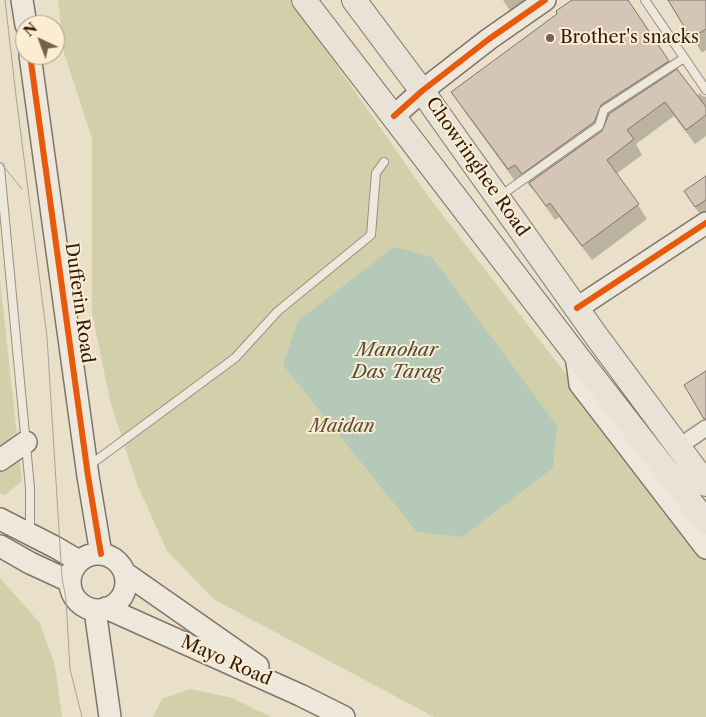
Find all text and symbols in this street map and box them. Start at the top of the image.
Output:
north arrow [15,15,65,65]
text: N [20,19,41,40]
place label: Brother's snacks [560,27,699,49]
marker: Brother's snacks [544,32,556,44]
street label: Chowringhee Road [421,93,533,241]
street label: Dufferin Road [60,241,98,365]
water label: Manohar Das Tarag [352,340,442,384]
park label: Maidan [309,416,375,438]
street label: Mayo Road [177,631,275,691]

